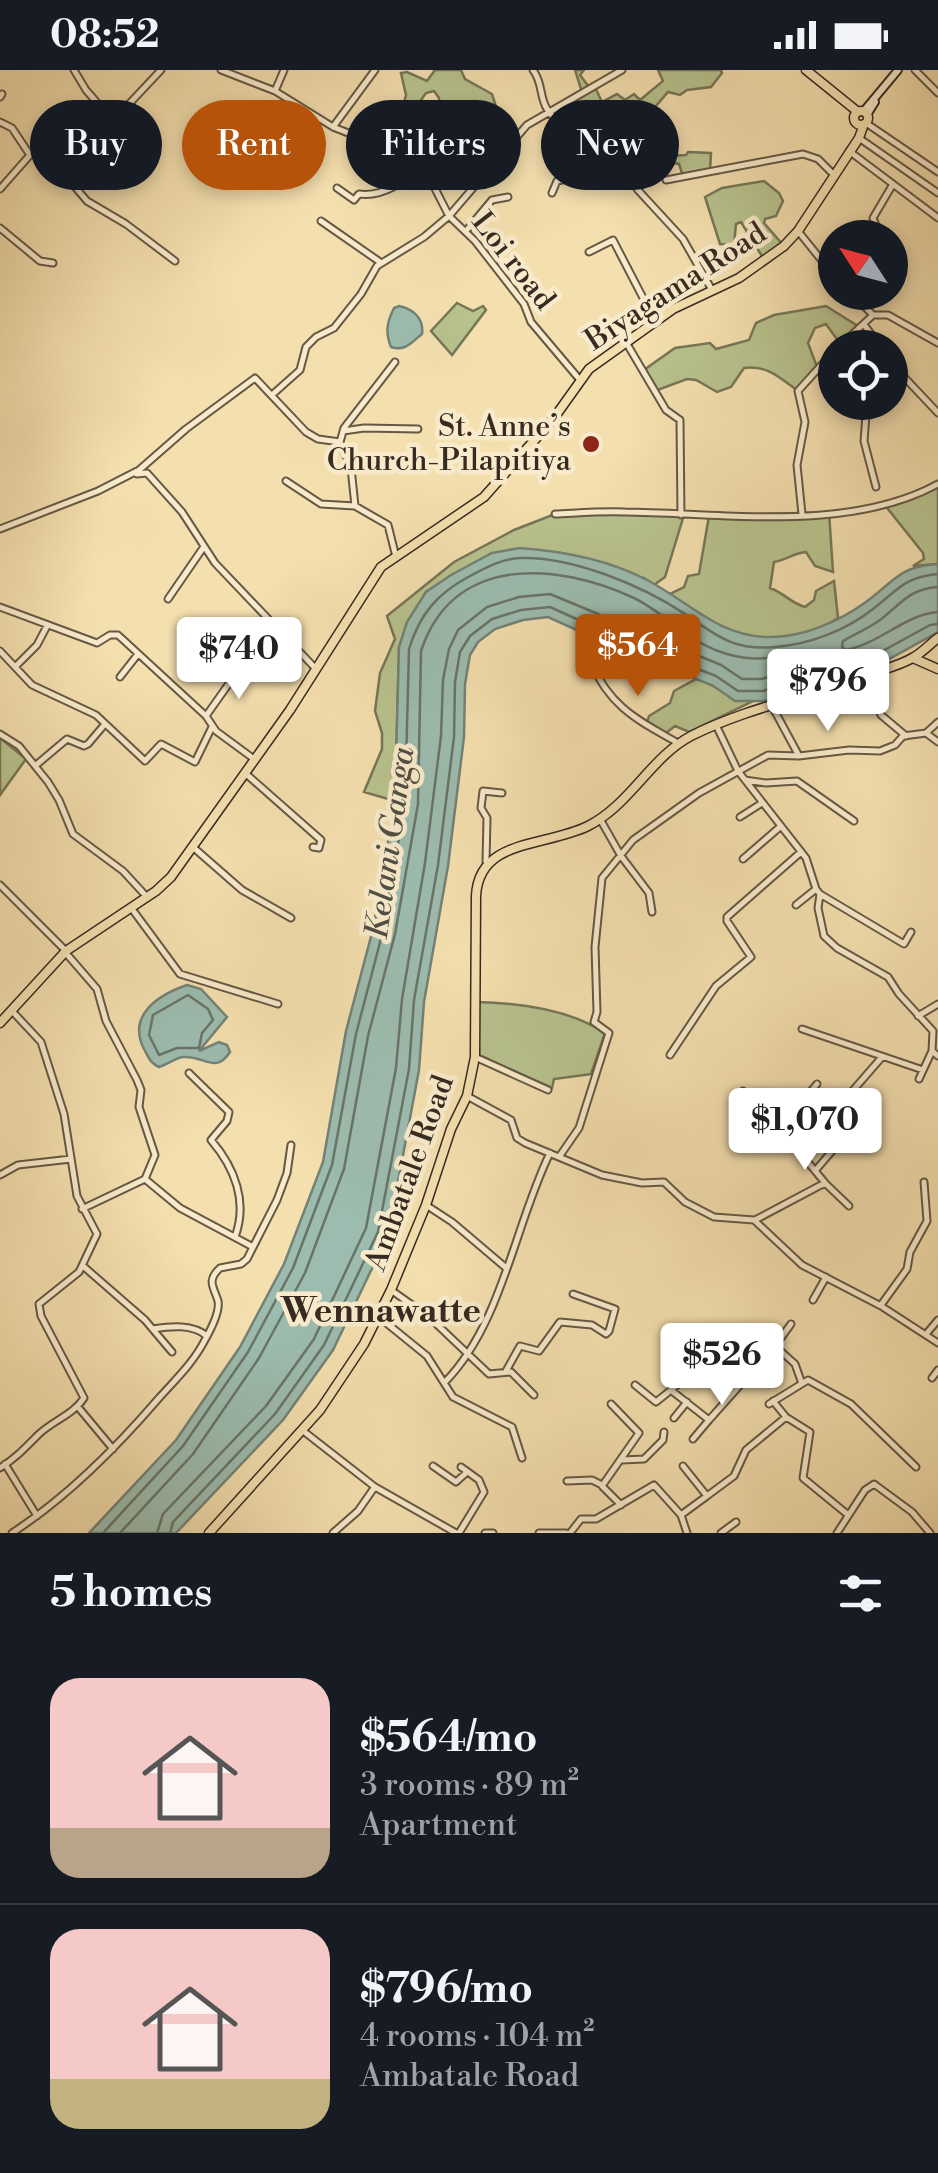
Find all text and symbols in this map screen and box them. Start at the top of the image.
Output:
text: 08:52 [50,12,160,59]
chip: Buy [30,100,162,190]
chip: Rent [182,100,326,190]
chip: Filters [346,100,521,190]
chip: New [541,100,679,190]
street label: Loi road [463,204,563,318]
street label: Biyagama Road [577,214,774,360]
north arrow [818,220,908,310]
map controls [818,220,908,420]
button: locate [818,330,908,420]
place label: St. Anne’s Church-Pilapitiya [327,408,572,480]
marker: St. Anne’s Church-Pilapitiya [580,433,602,455]
pin: $564 [579,614,697,699]
pin: $740 [180,617,298,702]
text: $564 [597,626,679,666]
text: $740 [199,629,279,669]
pin: $796 [769,649,887,734]
text: $796 [789,661,867,701]
water label: Kelani Ganga [357,744,423,942]
street label: Ambatale Road [357,1070,463,1277]
pin: $1,070 [724,1088,886,1173]
text: $1,070 [751,1100,859,1140]
district label: Wennawatte [280,1290,481,1333]
pin: $526 [663,1323,781,1408]
text: $526 [682,1335,762,1375]
icon: filters [833,1566,888,1621]
text: 5 homes [50,1567,212,1620]
text: $564/mo [360,1712,537,1765]
icon: home [130,1718,250,1838]
text: 3 rooms · 89 m² [360,1765,579,1805]
text: Apartment [360,1805,517,1845]
text: $796/mo [360,1963,533,2016]
icon: home [130,1969,250,2089]
text: 4 rooms · 104 m² [360,2016,594,2056]
text: Ambatale Road [360,2056,579,2096]

